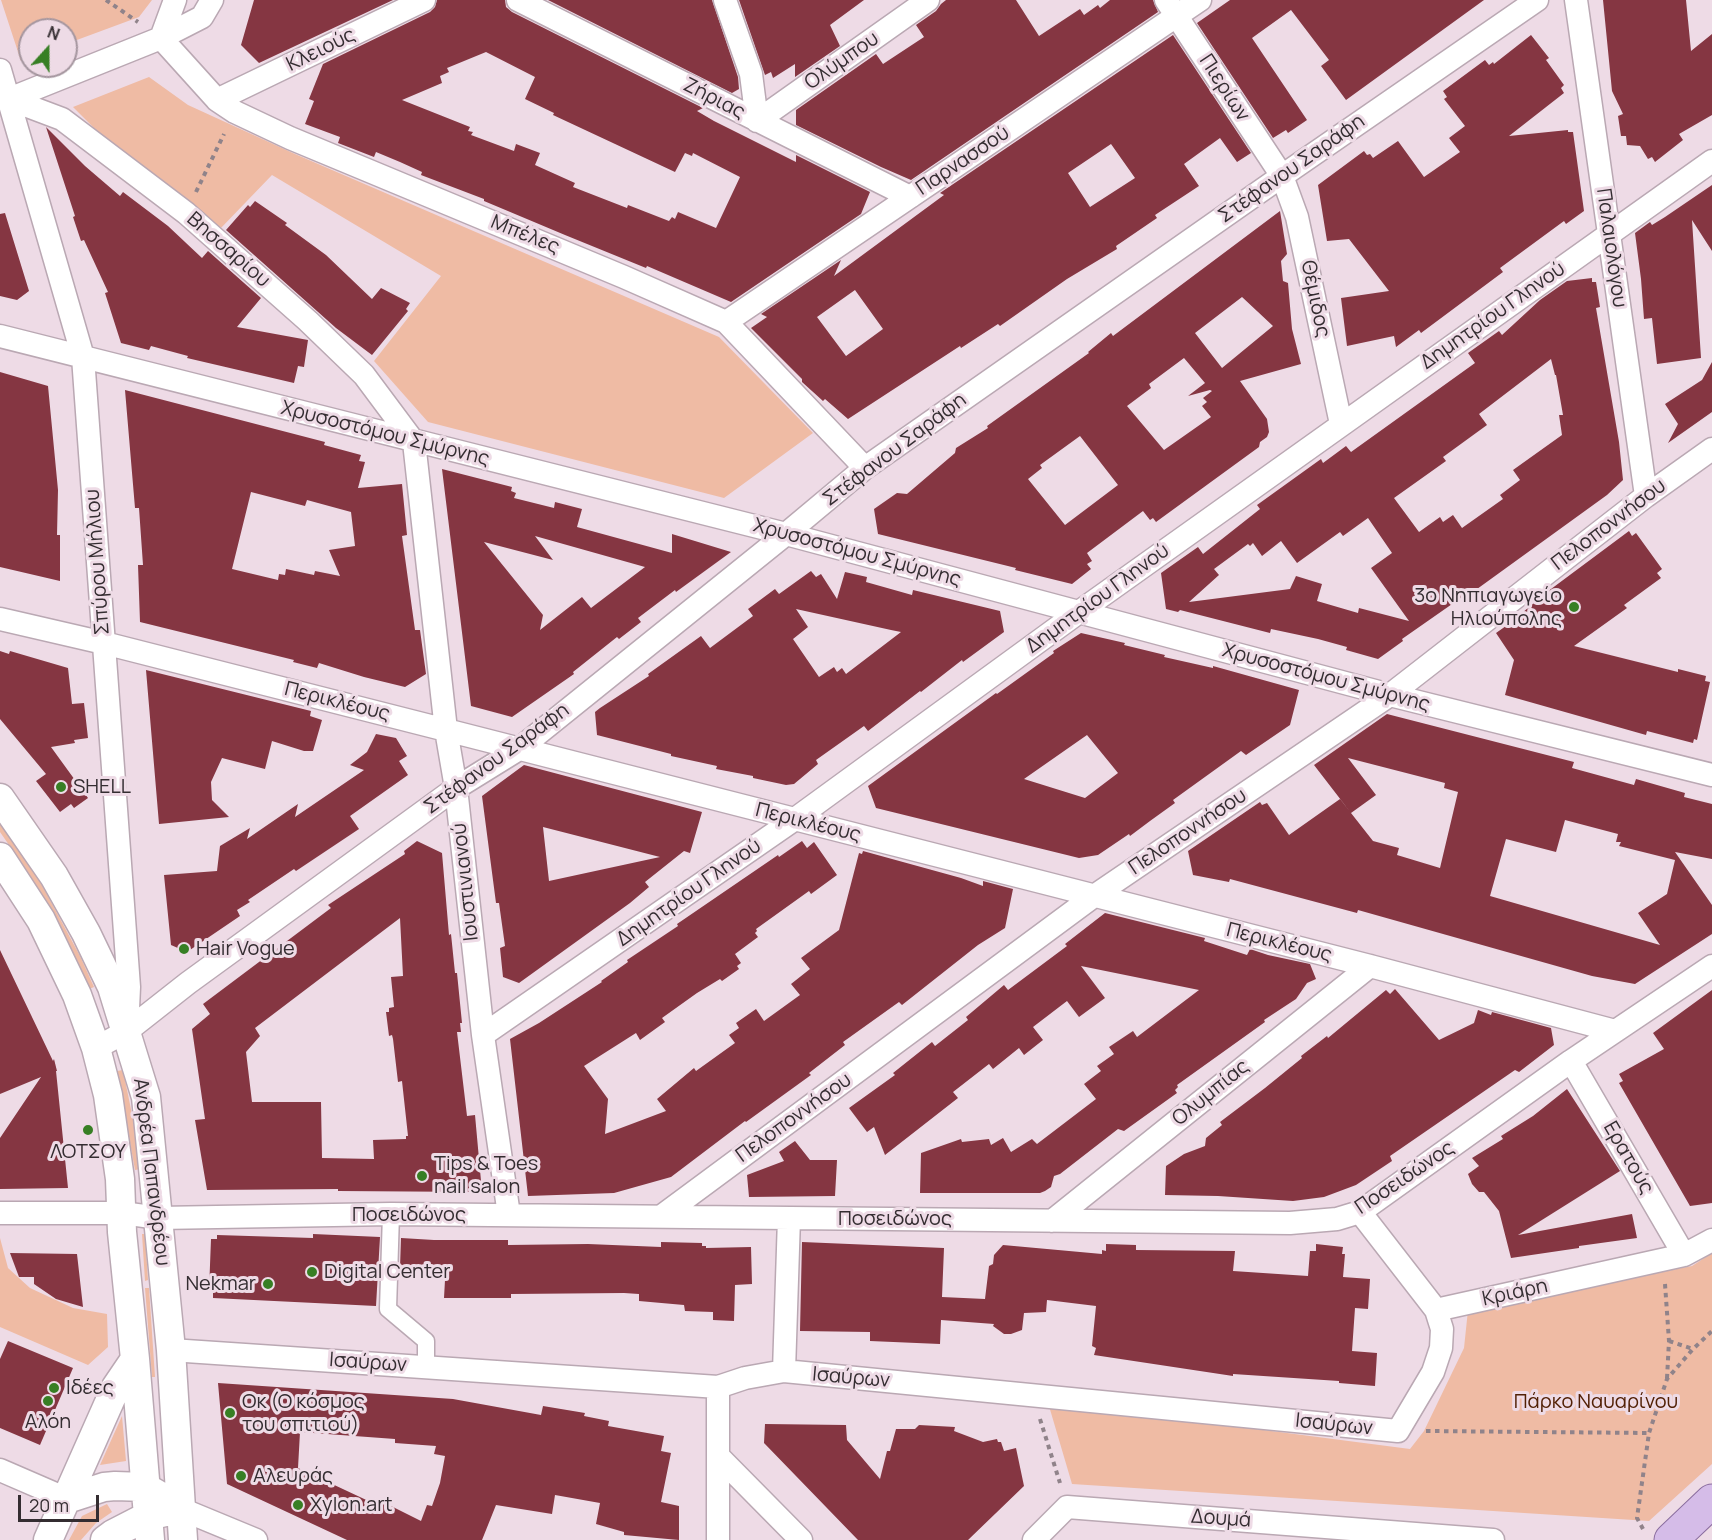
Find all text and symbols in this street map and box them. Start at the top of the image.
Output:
north arrow [18,18,78,78]
text: N [44,21,63,45]
street label: Κλειούς [283,23,359,77]
street label: Ολύμπου [800,27,884,95]
street label: Πιερίων [1194,50,1254,126]
street label: Ζήριας [679,73,749,125]
street label: Στέφανου Σαράφη [1214,110,1370,228]
street label: Παρνασσού [912,121,1014,201]
street label: Παλαιολόγου [1591,187,1631,309]
street label: Βησσαρίου [181,207,275,293]
street label: Μπέλες [487,210,563,260]
street label: Δημητρίου Γληνού [1416,257,1570,375]
street label: Θέμιδος [1295,258,1335,340]
street label: Στέφανου Σαράφη [819,388,971,512]
street label: Χρυσοστόμου Σμύρνης [278,396,492,472]
street label: Πελοποννήσου [1547,474,1671,576]
street label: Σπύρου Μήλιου [81,488,115,636]
street label: Χρυσοστόμου Σμύρνης [751,514,963,592]
street label: Δημητρίου Γληνού [1022,539,1174,659]
place label: 3o Νηπιαγωγείο Ηλιούπολης [1414,584,1562,631]
marker: 3o Νηπιαγωγείο Ηλιούπολης [1567,600,1581,614]
street label: Χρυσοστόμου Σμύρνης [1220,639,1432,717]
street label: Περικλέους [282,677,392,727]
street label: Στέφανου Σαράφη [420,698,574,820]
place label: SHELL [73,775,131,799]
marker: SHELL [54,780,68,794]
street label: Πελοποννήσου [1125,784,1251,880]
street label: Περικλέους [753,798,863,848]
street label: Ιουστινιανού [448,822,484,942]
street label: Δημητρίου Γληνού [612,834,766,952]
street label: Περικλέους [1224,918,1334,968]
place label: Hair Vogue [196,937,295,961]
marker: Hair Vogue [177,942,191,956]
street label: Ολυμπίας [1168,1055,1254,1131]
street label: Πελοποννήσου [732,1068,856,1168]
street label: Ανδρέα Παπανδρέου [128,1077,174,1267]
street label: Ερατούς [1598,1117,1658,1199]
marker: ΛΟΤΣΟΥ [81,1123,95,1137]
street label: Ποσειδώνος [1351,1136,1459,1220]
place label: ΛΟΤΣΟΥ [50,1140,126,1164]
place label: Tips & Toes nail salon [434,1152,538,1199]
marker: Tips & Toes nail salon [415,1169,429,1183]
street label: Ποσειδώνος [352,1203,466,1227]
street label: Ποσειδώνος [838,1207,952,1231]
place label: Digital Center [324,1260,450,1284]
marker: Digital Center [305,1265,319,1279]
place label: Nekmar [185,1272,256,1296]
street label: Κριάρη [1480,1274,1550,1312]
marker: Nekmar [261,1277,275,1291]
street label: Ισαύρων [328,1348,408,1378]
street label: Ισαύρων [811,1363,891,1393]
place label: Ιδέες [66,1376,114,1400]
marker: Ιδέες [47,1381,61,1395]
place label: Οκ (Ο κόσμος του σπιτιού) [242,1390,365,1437]
park label: Πάρκο Ναυαρίνου [1514,1390,1678,1414]
marker: Αλόη [41,1394,55,1408]
marker: Οκ (Ο κόσμος του σπιτιού) [223,1406,237,1420]
street label: Ισαύρων [1294,1409,1374,1441]
place label: Αλόη [25,1410,71,1434]
place label: Αλευράς [253,1464,333,1488]
marker: Αλευράς [234,1469,248,1483]
scale bar [21,1483,102,1521]
text: 20 m [29,1493,69,1517]
place label: Xylon.art [310,1493,392,1517]
marker: Xylon.art [291,1498,305,1512]
street label: Δουμά [1190,1505,1252,1533]

